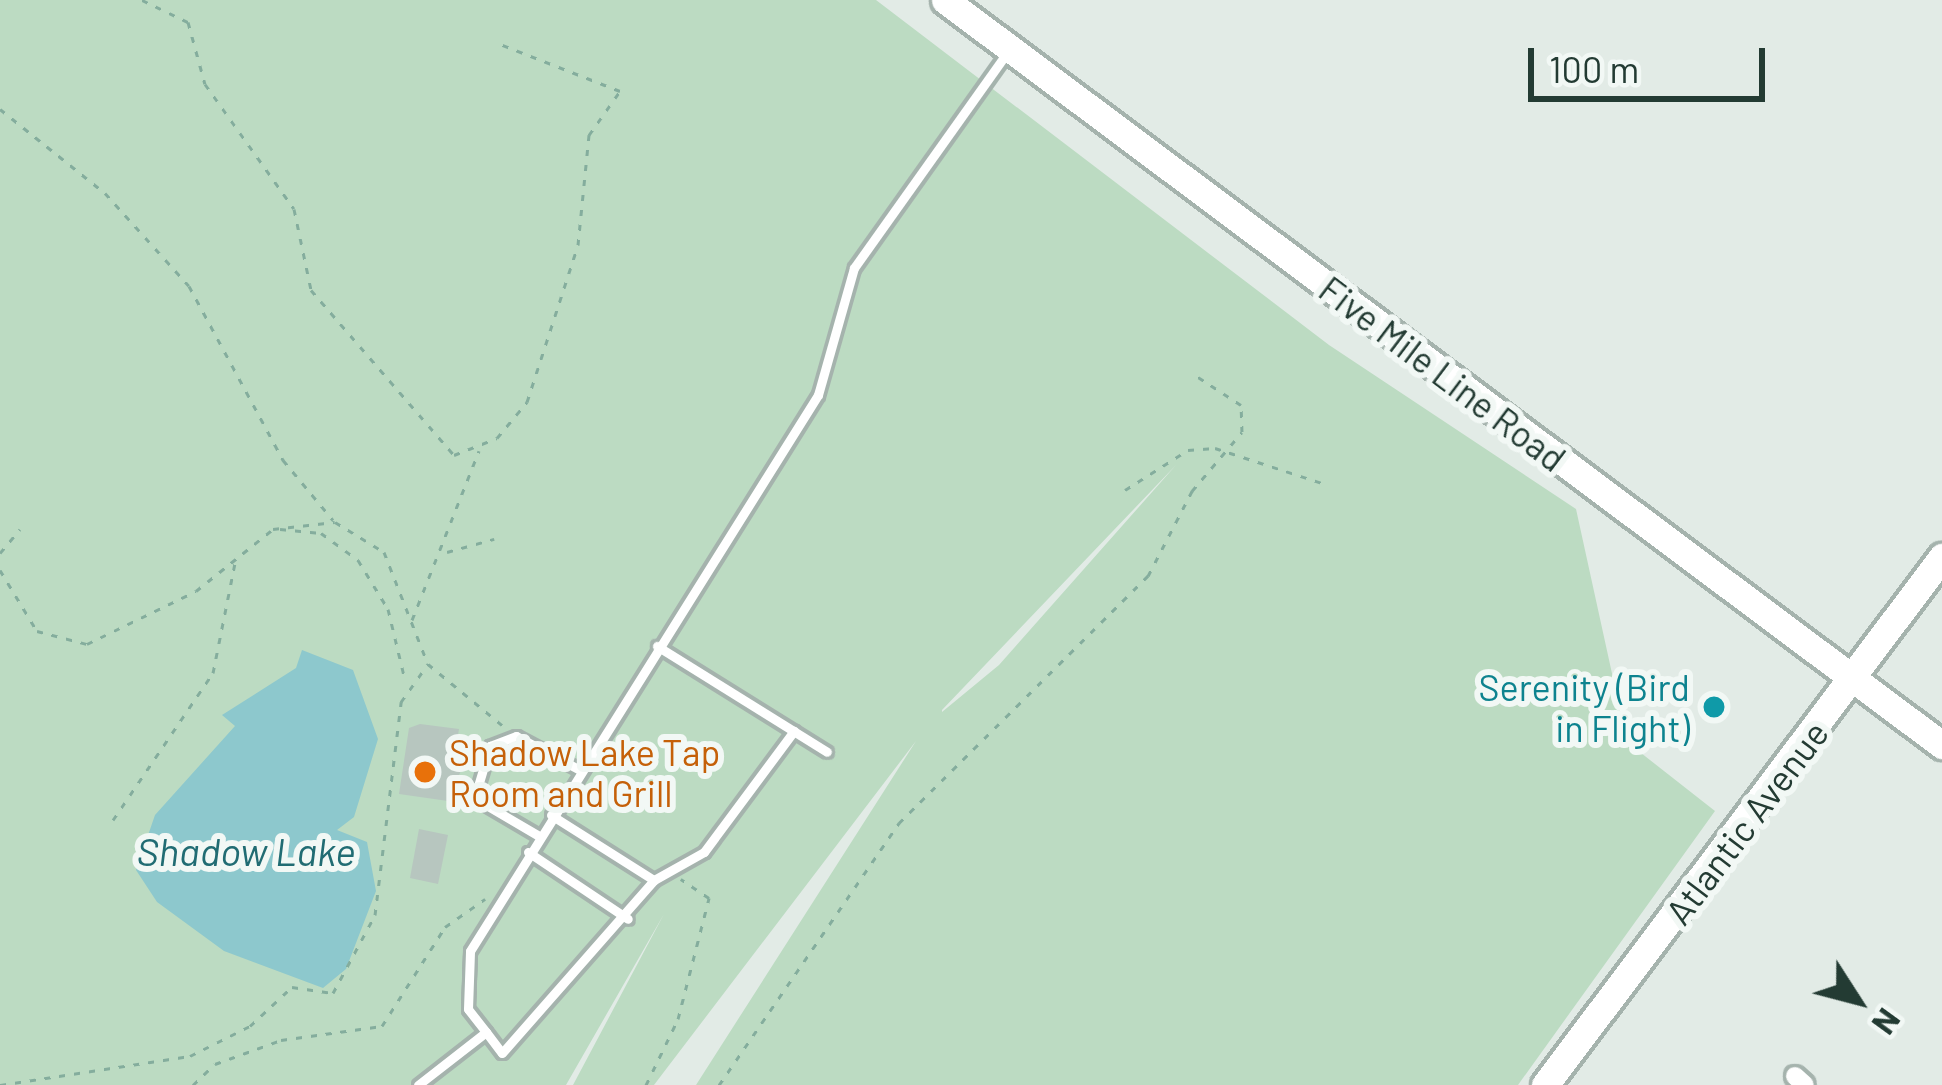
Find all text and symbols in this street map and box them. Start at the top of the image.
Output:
scale bar [1534,24,1771,98]
text: 100 m [1549,47,1639,90]
street label: Five Mile Line Road [1311,266,1575,480]
place label: Serenity (Bird in Flight) [1478,664,1690,749]
marker: Serenity (Bird in Flight) [1701,694,1727,720]
street label: Atlantic Avenue [1656,712,1836,932]
place label: Shadow Lake Tap Room and Grill [449,729,720,814]
marker: Shadow Lake Tap Room and Grill [412,759,438,785]
water label: Shadow Lake [137,828,355,874]
north arrow [1798,941,1918,1061]
text: N [1864,1002,1910,1043]

